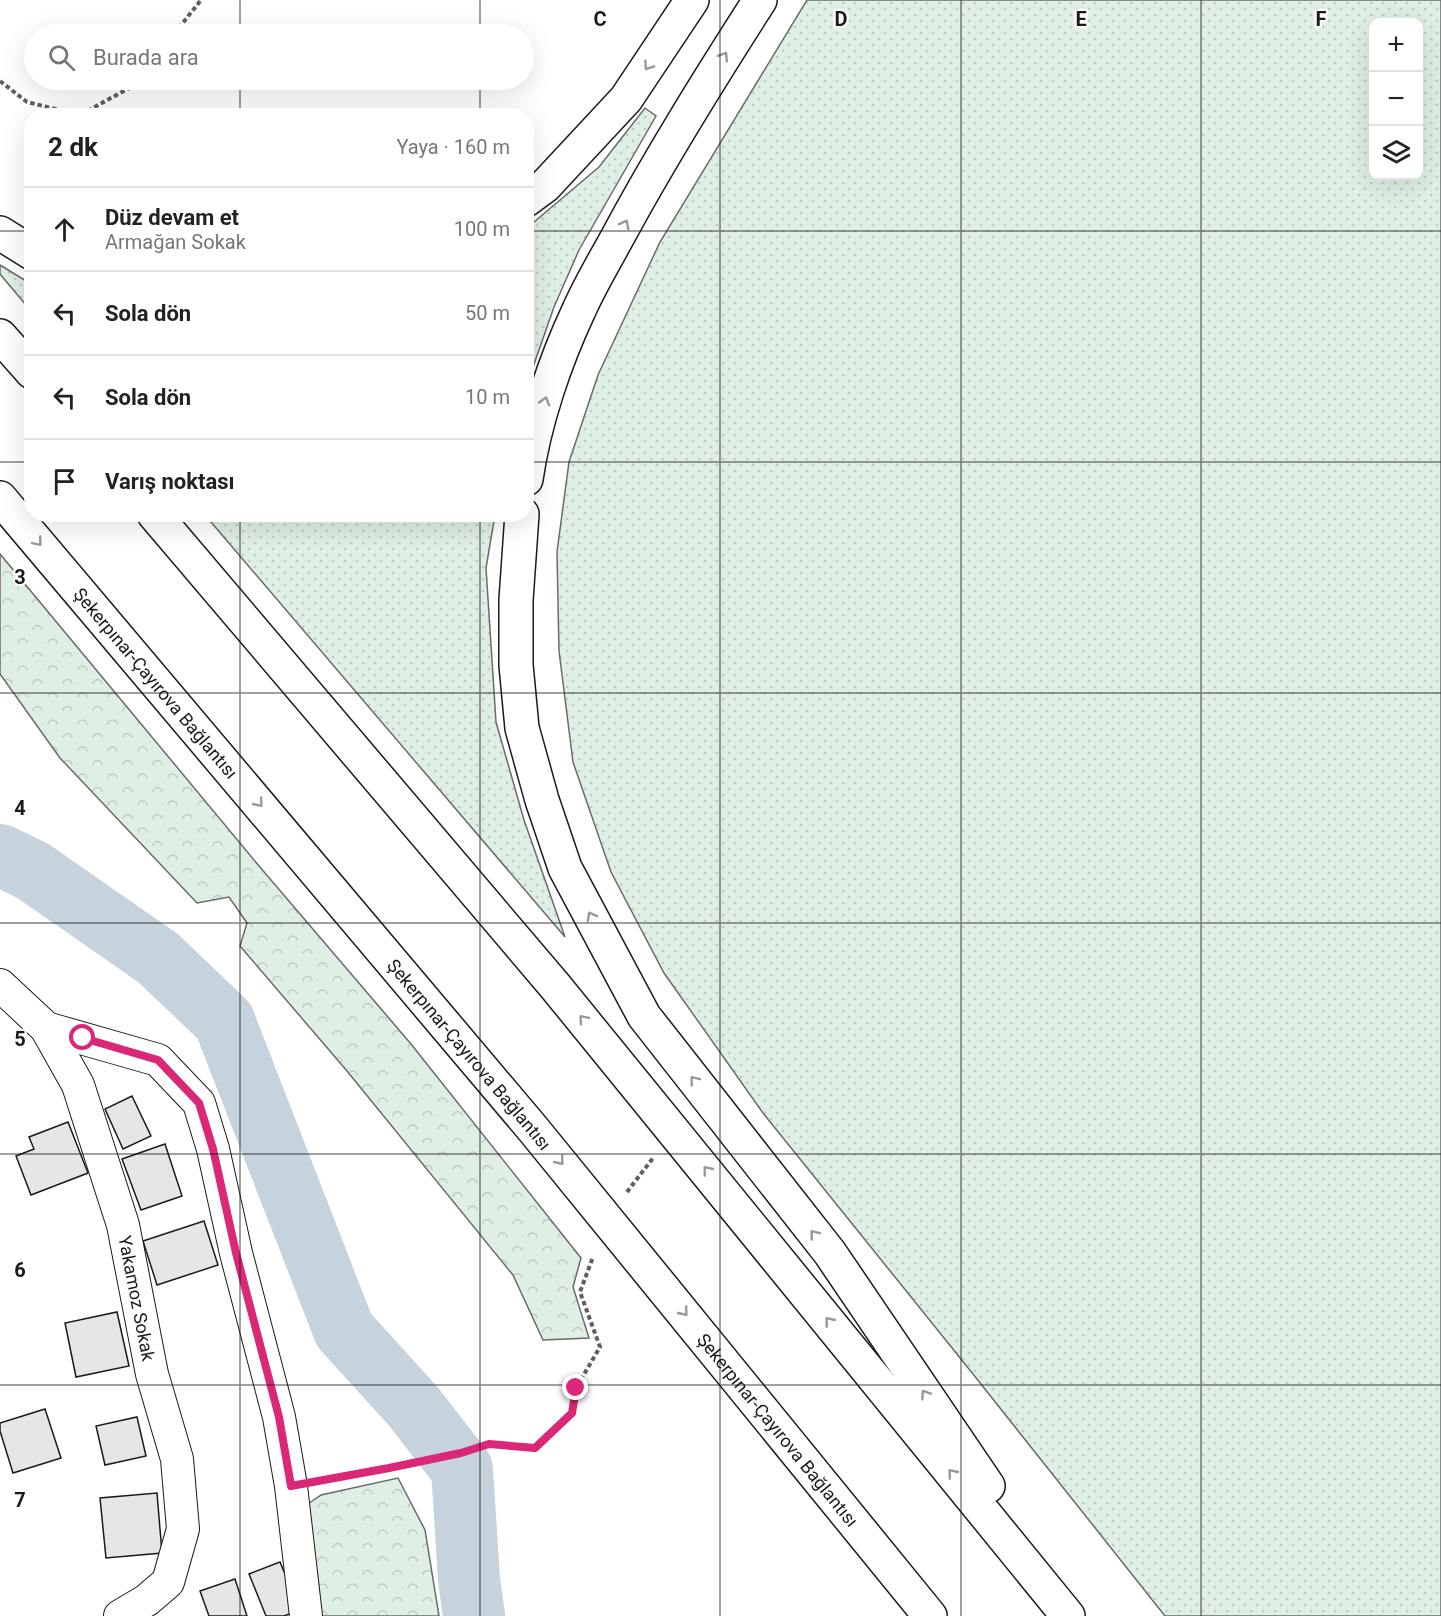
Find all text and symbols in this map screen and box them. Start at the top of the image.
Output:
text: C [593,7,607,31]
text: D [835,7,848,31]
text: E [1075,7,1087,31]
text: F [1316,7,1327,31]
map controls [1369,18,1423,180]
button: + [1369,18,1423,72]
search box [24,24,534,90]
icon: search [45,41,78,74]
text: Burada ara [93,45,199,70]
one-way arrow [717,52,728,63]
one-way arrow [644,60,655,71]
button: − [1369,72,1423,126]
button: layers [1369,126,1423,180]
text: 2 dk [48,132,98,162]
text: Yaya · 160 m [396,135,510,159]
text: Düz devam et [105,205,239,230]
icon: ahead [48,213,81,246]
text: 100 m [454,217,510,241]
one-way arrow [618,220,629,230]
text: Armağan Sokak [105,230,246,254]
icon: left [48,297,81,330]
text: Sola dön [105,301,191,326]
text: 50 m [465,301,510,325]
icon: left [48,381,81,414]
text: Sola dön [105,385,191,410]
text: 10 m [465,385,510,409]
one-way arrow [538,397,550,407]
icon: arrive [48,465,81,498]
text: Varış noktası [105,469,235,494]
one-way arrow [31,535,42,546]
text: 3 [14,565,26,589]
street label: Şekerpınar-Çayırova Bağlantısı [70,583,243,782]
text: 4 [14,796,26,820]
one-way arrow [252,796,263,807]
one-way arrow [587,911,598,922]
street label: Şekerpınar-Çayırova Bağlantısı [383,955,556,1154]
one-way arrow [579,1015,590,1026]
route start [69,1024,95,1050]
text: 5 [14,1027,26,1051]
one-way arrow [690,1076,701,1087]
one-way arrow [553,1155,564,1166]
one-way arrow [703,1166,714,1177]
one-way arrow [811,1230,822,1241]
street label: Yakamoz Sokak [115,1234,160,1364]
text: 6 [14,1258,26,1282]
one-way arrow [676,1305,687,1316]
one-way arrow [826,1317,837,1328]
street label: Şekerpınar-Çayırova Bağlantısı [693,1329,863,1531]
route end [562,1374,588,1400]
one-way arrow [921,1390,932,1401]
one-way arrow [949,1469,960,1480]
text: 7 [14,1488,26,1512]

